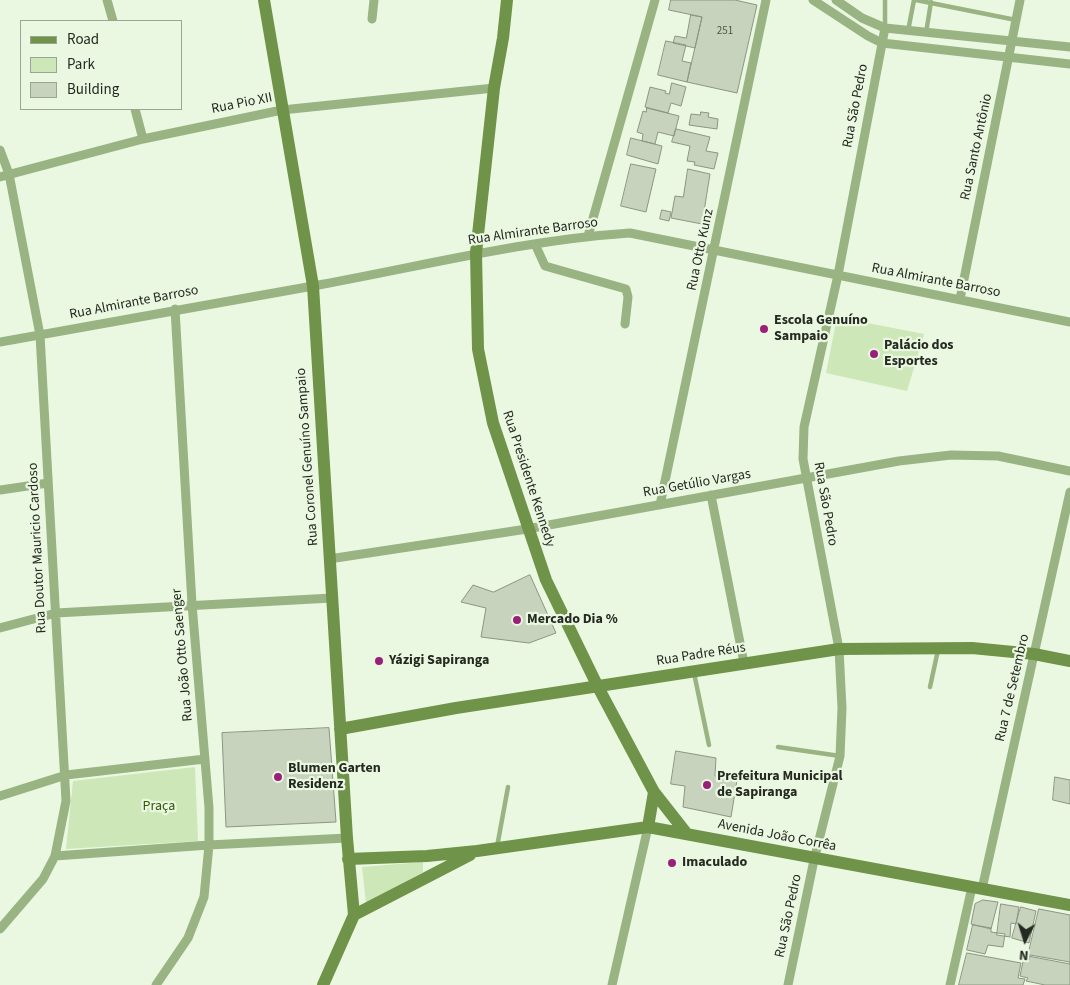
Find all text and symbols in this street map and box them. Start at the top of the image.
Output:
legend [20,20,182,110]
house number: 251 [717,25,733,39]
text: Road [67,29,99,50]
text: Park [67,54,95,75]
street label: Rua São Pedro [840,63,872,149]
text: Building [67,79,119,100]
street label: Rua Pio XII [210,90,274,118]
street label: Rua Santo Antônio [957,92,997,202]
street label: Rua Otto Kunz [684,208,718,292]
street label: Rua Almirante Barroso [467,215,599,249]
street label: Rua Almirante Barroso [870,260,1002,302]
street label: Rua Almirante Barroso [68,282,200,324]
place label: Escola Genuíno Sampaio [774,313,868,346]
marker: Escola Genuíno Sampaio [758,323,770,335]
place label: Palácio dos Esportes [884,338,954,371]
marker: Palácio dos Esportes [868,348,880,360]
street label: Rua Coronel Genuíno Sampaio [293,367,323,547]
street label: Rua Presidente Kennedy [498,409,558,549]
street label: Rua São Pedro [809,461,841,547]
street label: Rua Doutor Mauricio Cardoso [25,462,51,634]
street label: Rua Getúlio Vargas [642,466,752,502]
street label: Rua João Otto Saenger [169,588,197,722]
place label: Mercado Dia % [527,612,618,628]
marker: Mercado Dia % [511,614,523,626]
street label: Rua 7 de Setembro [992,632,1034,744]
street label: Rua Padre Réus [655,640,747,670]
place label: Yázigi Sapiranga [389,653,489,669]
marker: Yázigi Sapiranga [373,655,385,667]
place label: Blumen Garten Residenz [288,761,381,794]
place label: Prefeitura Municipal de Sapiranga [717,769,843,802]
marker: Blumen Garten Residenz [272,771,284,783]
marker: Prefeitura Municipal de Sapiranga [701,779,713,791]
park label: Praça [143,799,175,815]
street label: Avenida João Corrêa [716,816,838,856]
place label: Imaculado [682,855,747,871]
marker: Imaculado [666,857,678,869]
street label: Rua São Pedro [772,873,806,959]
north arrow [1000,915,1050,965]
text: N [1018,945,1029,965]

